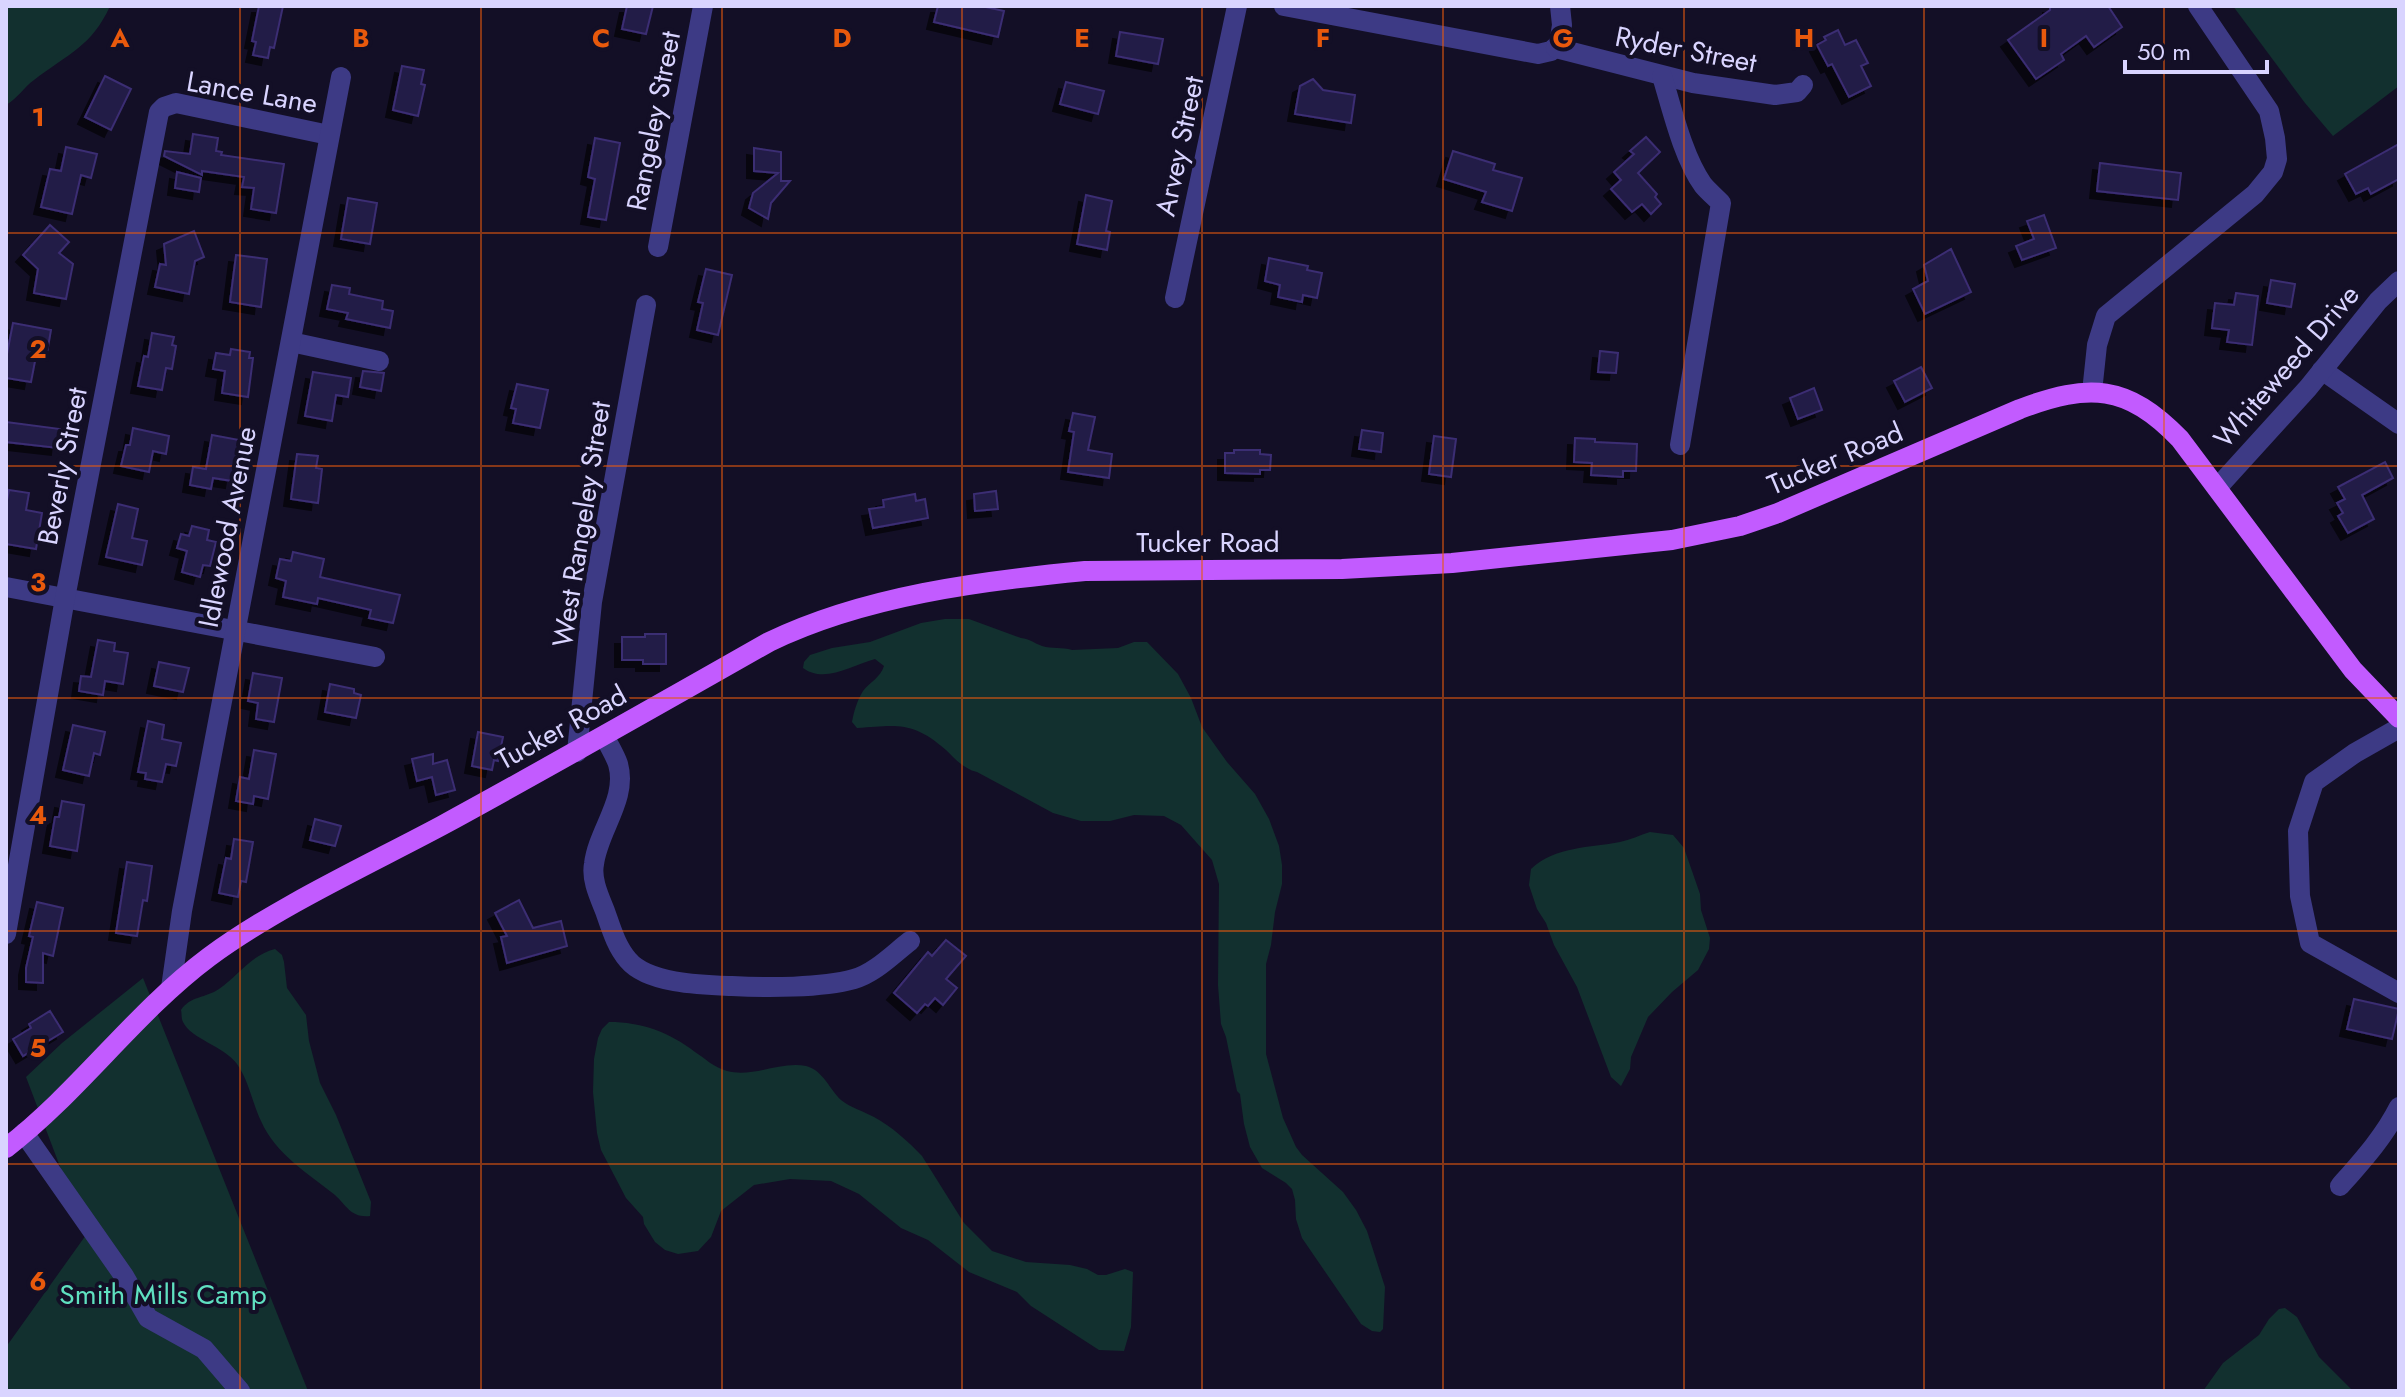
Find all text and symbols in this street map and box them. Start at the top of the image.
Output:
street label: Ryder Street [1612,16,1760,83]
text: A [109,19,130,57]
text: B [352,19,370,57]
text: C [592,19,610,57]
text: D [832,19,852,57]
text: E [1074,19,1090,57]
text: F [1316,19,1330,57]
text: G [1552,19,1574,57]
text: H [1794,19,1814,57]
text: I [2040,19,2048,57]
scale bar [2125,24,2267,74]
street label: Rangeley Street [616,27,691,214]
text: 50 m [2137,34,2191,69]
street label: Lance Lane [183,61,321,124]
street label: Arvey Street [1145,72,1214,220]
text: 1 [31,98,45,136]
street label: Whiteweed Drive [2204,276,2369,457]
text: 2 [29,330,47,368]
street label: Beverly Street [27,384,98,548]
street label: West Rangeley Street [542,398,621,650]
street label: Tucker Road [1761,412,1909,505]
street label: Idlewood Avenue [188,423,267,631]
street label: Tucker Road [1136,522,1280,563]
text: 3 [30,563,46,601]
street label: Tucker Road [489,675,634,780]
text: 4 [29,796,47,834]
text: 5 [30,1029,46,1067]
text: 6 [29,1262,47,1300]
park label: Smith Mills Camp [59,1274,267,1315]

